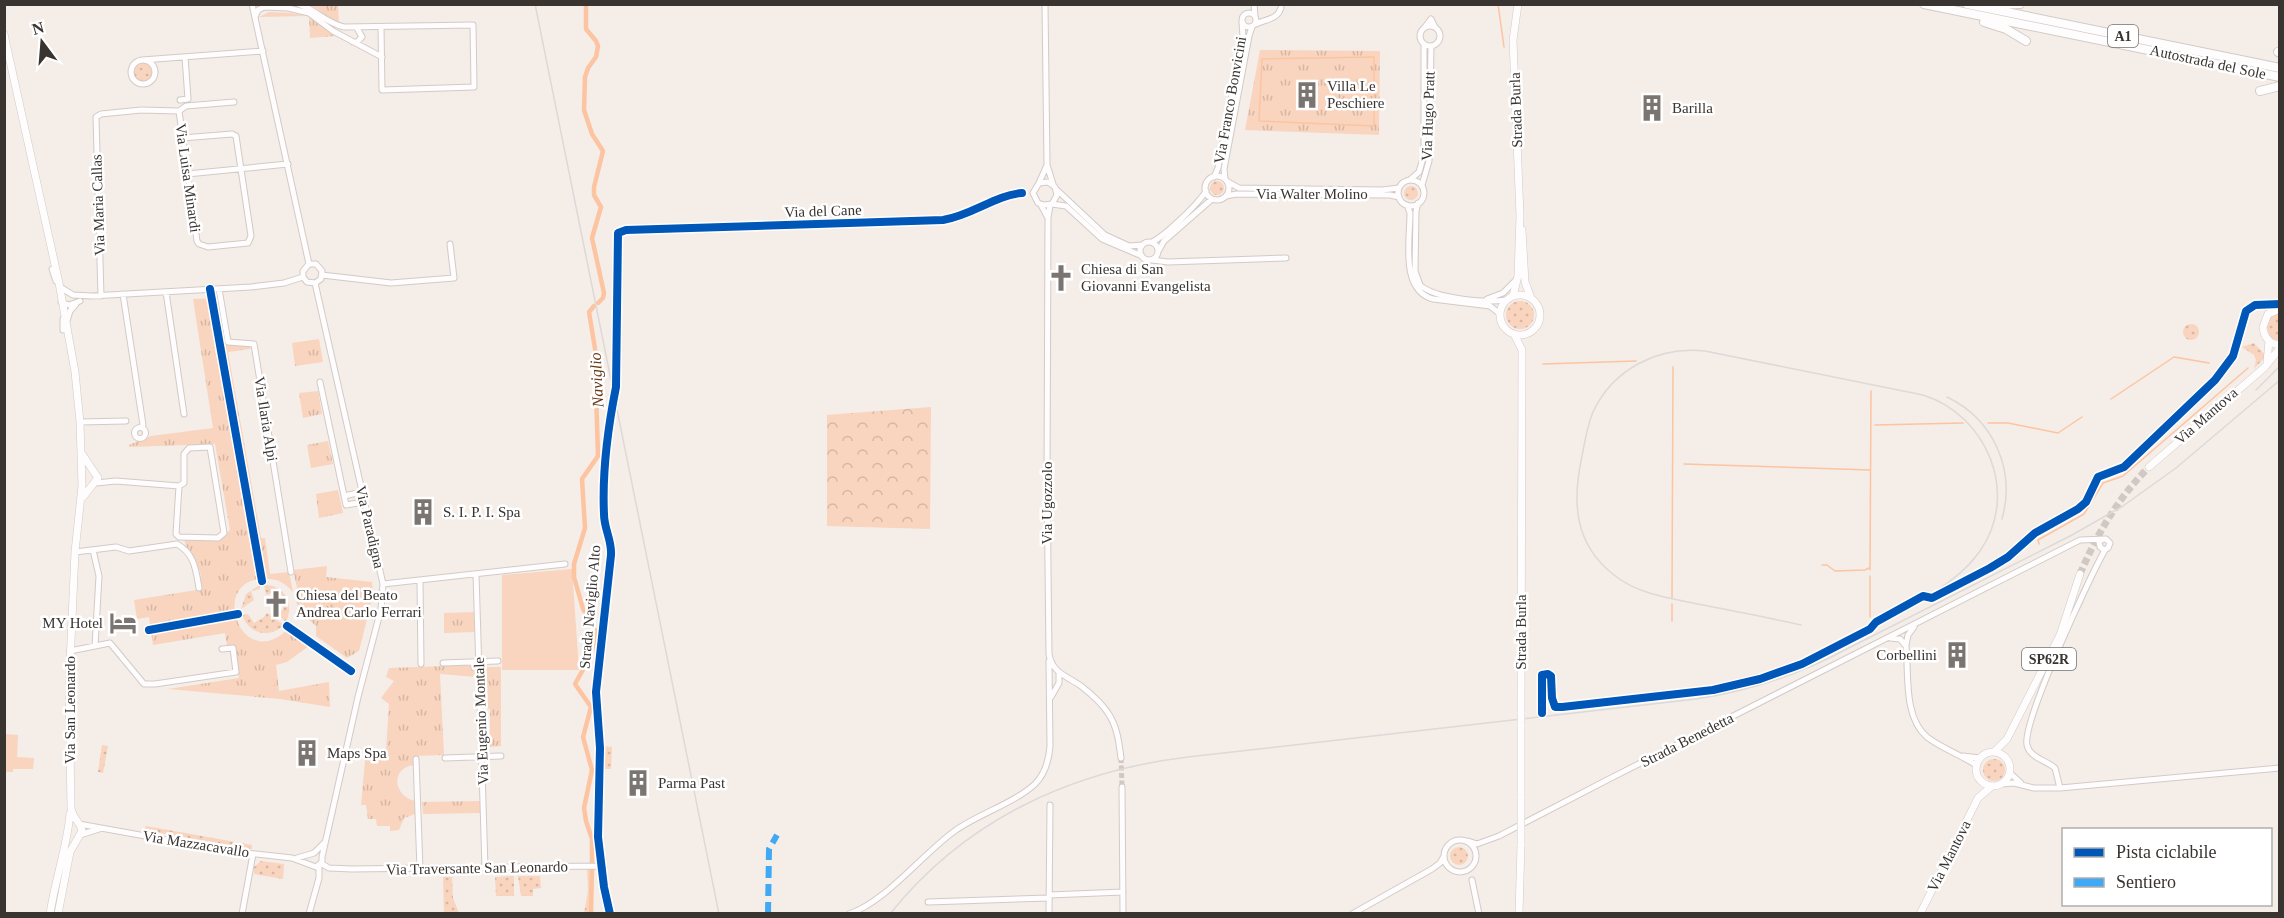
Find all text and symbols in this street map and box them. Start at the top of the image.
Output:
north arrow [12,12,72,72]
text: N [30,18,46,38]
road number: A1 [2108,25,2138,47]
street label: Via Franco Bonvicini [1211,35,1249,165]
street label: Autostrada del Sole [2148,42,2268,82]
street label: Via Hugo Pratt [1418,70,1438,161]
street label: Strada Burla [1507,72,1525,148]
place label: Villa Le Peschiere [1327,78,1385,111]
building icon: Villa Le Peschiere [1292,80,1322,110]
building icon: Barilla [1637,93,1667,123]
place label: Barilla [1672,100,1713,116]
street label: Via Luisa Minardi [172,122,204,234]
street label: Via Maria Callas [88,154,108,256]
street label: Via Walter Molino [1256,186,1368,202]
street label: Via del Cane [784,202,862,220]
place label: Chiesa di San Giovanni Evangelista [1081,261,1211,294]
church icon: Chiesa di San Giovanni Evangelista [1046,263,1076,293]
water label: Naviglio [587,352,607,409]
street label: Via Ilaria Alpi [251,375,281,463]
street label: Via Mantova [2171,384,2241,448]
street label: Via Ugozzolo [1039,462,1055,544]
street label: Via Paradigna [353,484,387,570]
building icon: S. I. P. I. Spa [408,497,438,527]
place label: S. I. P. I. Spa [443,504,521,520]
street label: Strada Naviglio Alto [577,544,603,670]
place label: Chiesa del Beato Andrea Carlo Ferrari [296,587,422,620]
church icon: Chiesa del Beato Andrea Carlo Ferrari [261,589,291,619]
street label: Strada Burla [1513,594,1529,670]
hotel icon: MY Hotel [108,608,138,638]
place label: MY Hotel [42,615,103,631]
building icon: Corbellini [1942,640,1972,670]
place label: Corbellini [1876,647,1937,663]
road number: SP62R [2022,648,2076,670]
street label: Via San Leonardo [62,656,78,764]
street label: Via Eugenio Montale [471,656,491,785]
street label: Strada Benedetta [1638,710,1736,770]
building icon: Maps Spa [292,738,322,768]
place label: Maps Spa [327,745,387,761]
building icon: Parma Past [623,768,653,798]
place label: Parma Past [658,775,726,791]
street label: Via Mantova [1924,817,1974,894]
street label: Via Mazzacavallo [142,828,250,860]
legend [2062,828,2272,906]
text: Pista ciclabile [2116,842,2216,862]
street label: Via Traversante San Leonardo [386,858,568,878]
text: Sentiero [2116,872,2176,892]

